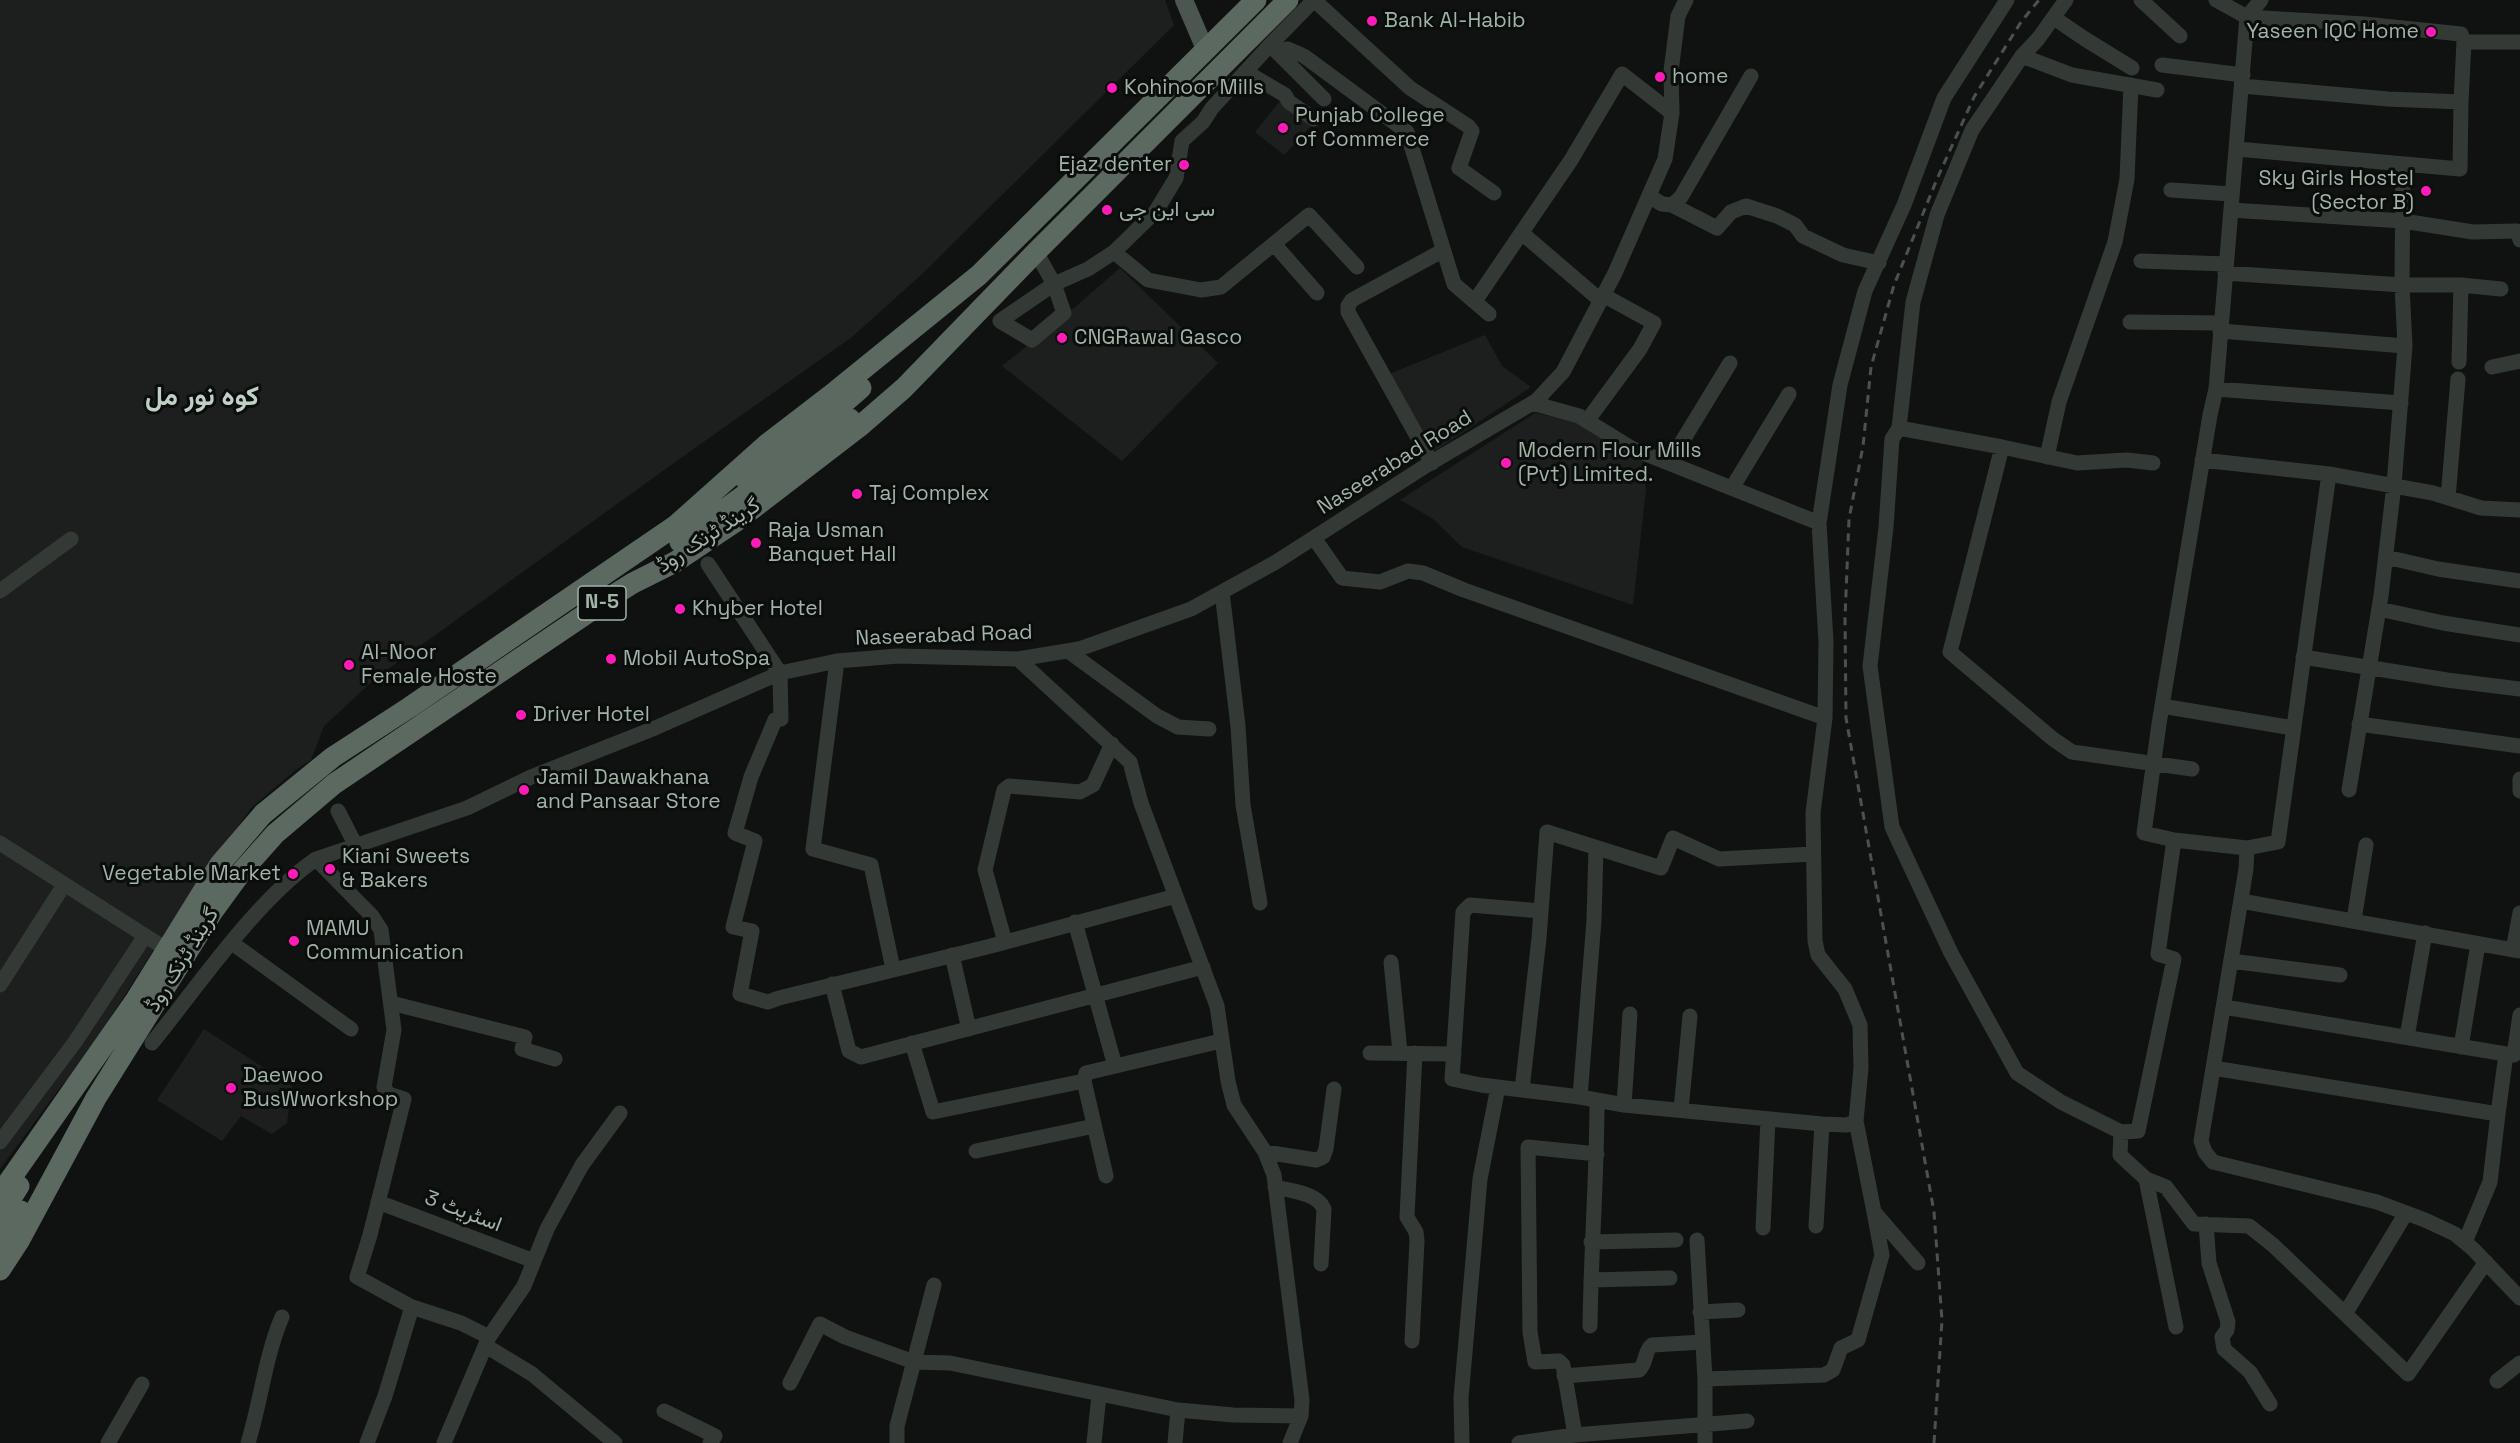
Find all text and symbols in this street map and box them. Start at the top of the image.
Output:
place label: Bank Al-Habib [1384,8,1525,34]
marker: Bank Al-Habib [1365,14,1379,28]
place label: Yaseen IQC Home [2246,19,2419,45]
marker: Yaseen IQC Home [2424,25,2438,39]
place label: home [1672,64,1728,90]
marker: home [1653,70,1667,84]
place label: Kohinoor Mills [1124,75,1264,101]
marker: Kohinoor Mills [1105,81,1119,95]
place label: Punjab College of Commerce [1295,103,1445,153]
marker: Punjab College of Commerce [1276,121,1290,135]
place label: Ejaz denter [1058,152,1172,178]
marker: Ejaz denter [1177,158,1191,172]
place label: Sky Girls Hostel (Sector B) [2259,166,2414,216]
marker: Sky Girls Hostel (Sector B) [2419,184,2433,198]
place label: سی این جی [1119,197,1215,223]
marker: سی این جی [1100,203,1114,217]
place label: CNGRawal Gasco [1074,325,1242,351]
marker: CNGRawal Gasco [1055,331,1069,345]
district label: کوہ نور مل [145,382,259,414]
street label: Naseerabad Road [1313,405,1477,521]
place label: Modern Flour Mills (Pvt) Limited. [1518,438,1702,488]
marker: Modern Flour Mills (Pvt) Limited. [1499,456,1513,470]
place label: Taj Complex [869,481,990,507]
marker: Taj Complex [850,487,864,501]
street label: گرینڈ ٹرنک روڈ [653,493,765,579]
place label: Raja Usman Banquet Hall [768,518,896,568]
marker: Raja Usman Banquet Hall [749,536,763,550]
road number: N-5 [578,586,626,620]
place label: Khyber Hotel [692,596,823,622]
marker: Khyber Hotel [673,602,687,616]
street label: Naseerabad Road [855,620,1033,652]
place label: Al-Noor Female Hoste [361,640,497,690]
place label: Mobil AutoSpa [623,646,770,672]
marker: Mobil AutoSpa [604,652,618,666]
marker: Al-Noor Female Hoste [342,658,356,672]
place label: Driver Hotel [533,702,650,728]
marker: Driver Hotel [514,708,528,722]
place label: Jamil Dawakhana and Pansaar Store [536,765,721,815]
marker: Jamil Dawakhana and Pansaar Store [517,783,531,797]
place label: Kiani Sweets & Bakers [342,844,470,894]
place label: Vegetable Market [102,861,281,887]
marker: Kiani Sweets & Bakers [323,862,337,876]
marker: Vegetable Market [286,867,300,881]
street label: گرینڈ ٹرنک روڈ [141,903,225,1017]
place label: MAMU Communication [306,916,464,966]
marker: MAMU Communication [287,934,301,948]
place label: Daewoo BusWworkshop [243,1063,398,1113]
marker: Daewoo BusWworkshop [224,1081,238,1095]
street label: اسٹریٹ 3 [421,1186,505,1238]

